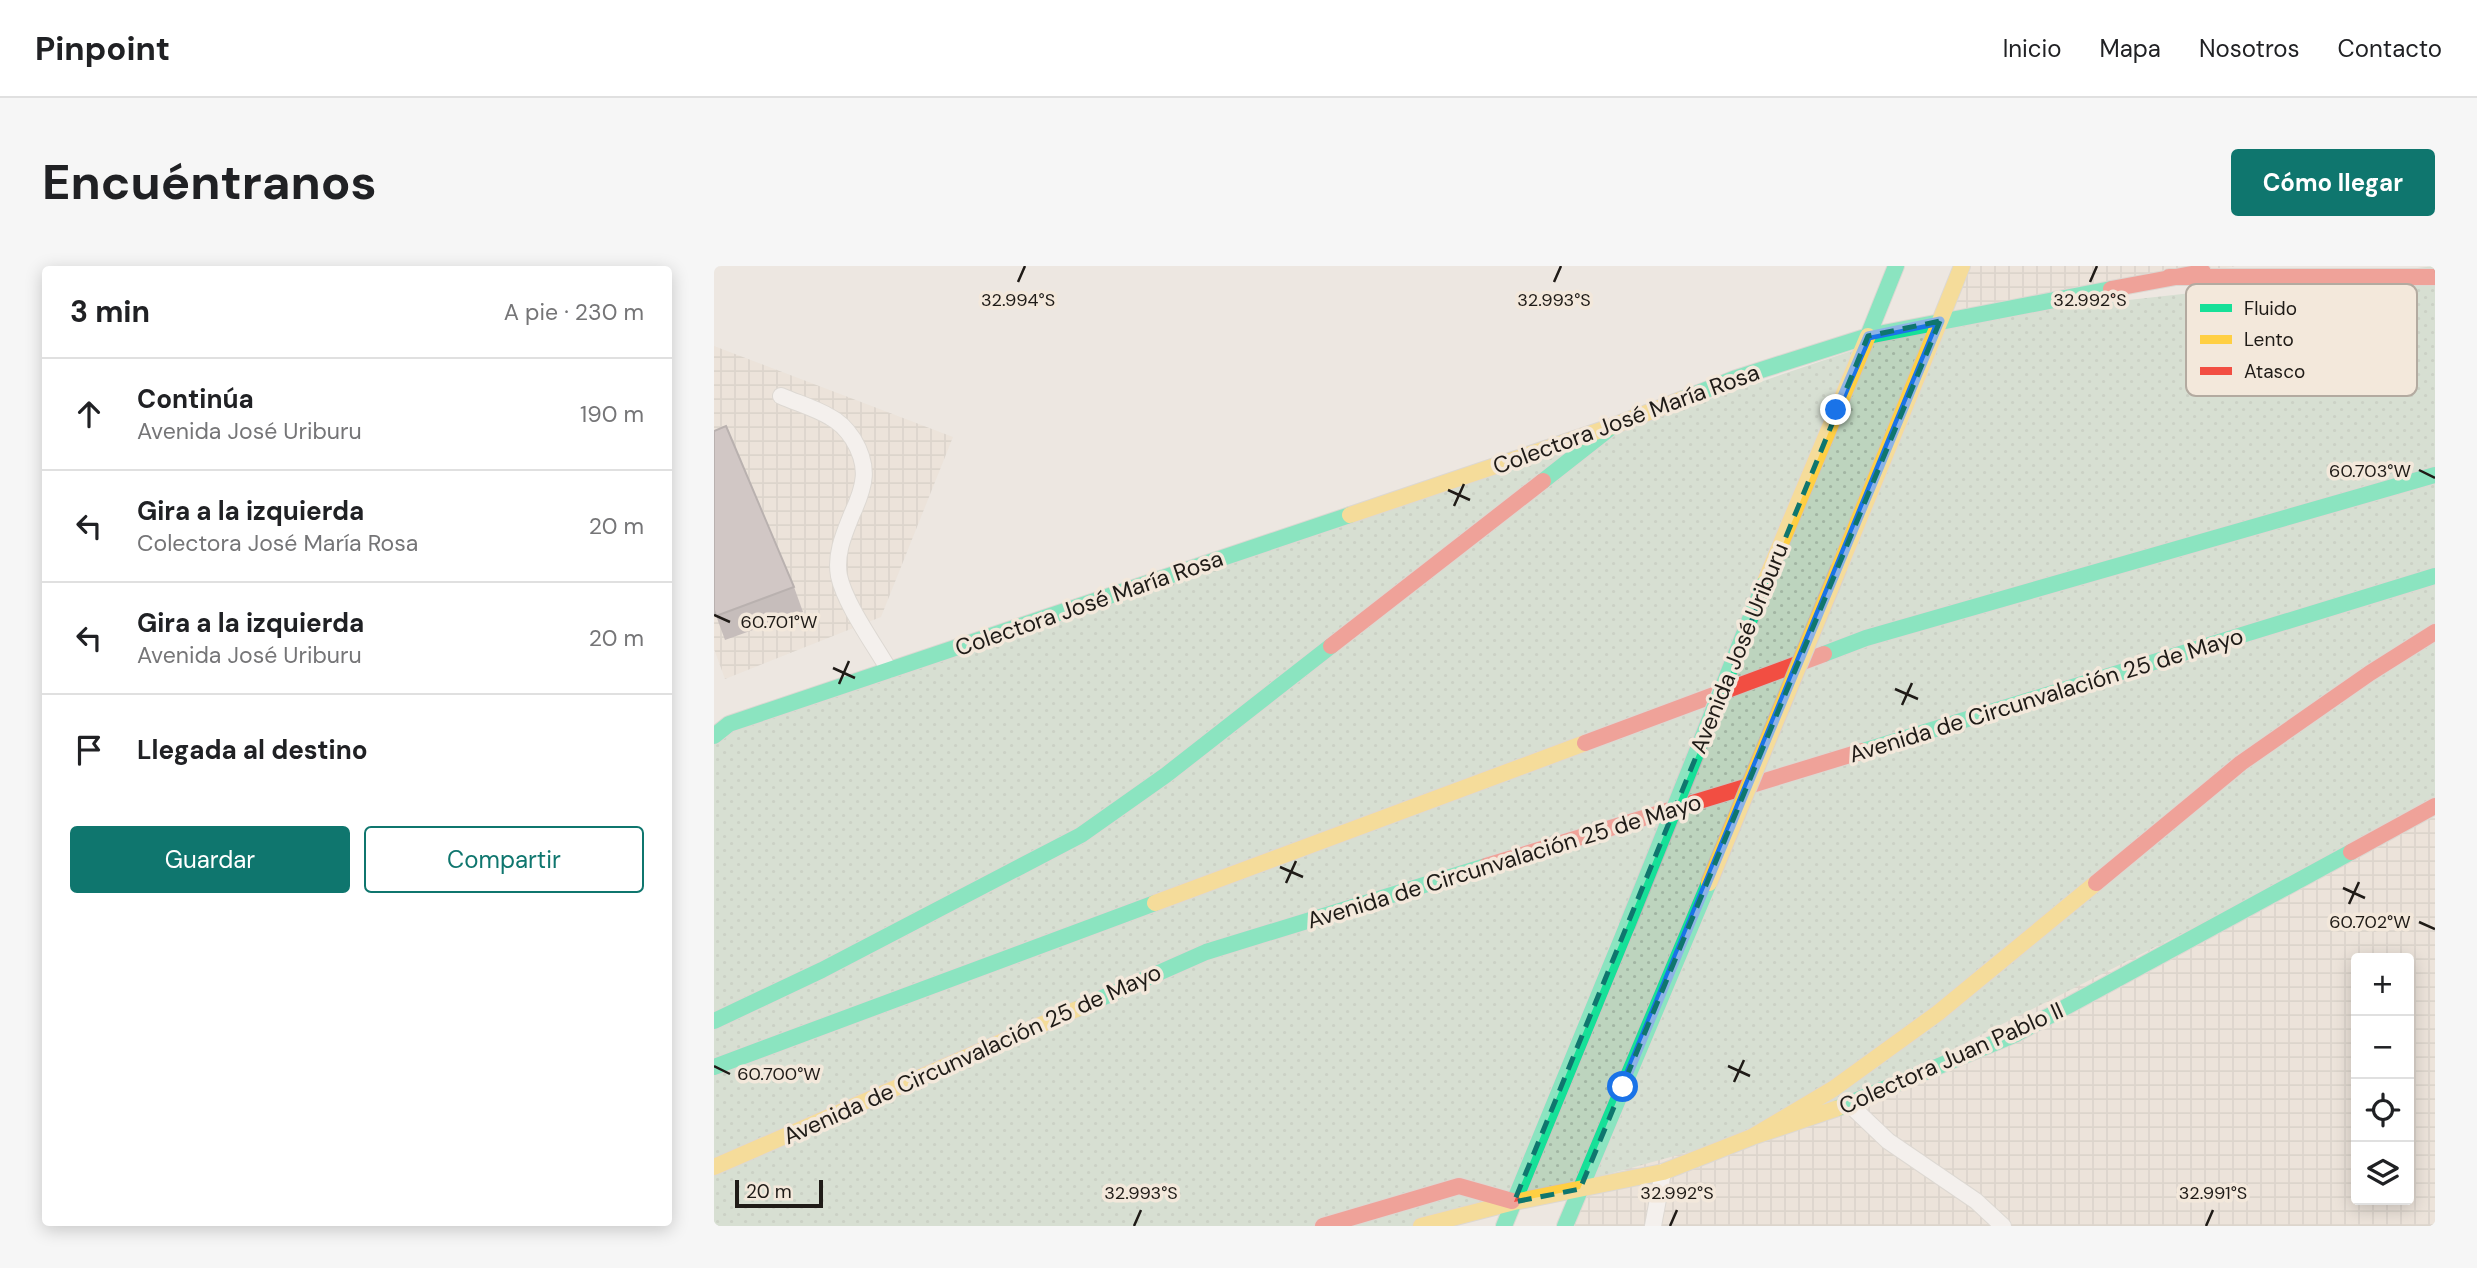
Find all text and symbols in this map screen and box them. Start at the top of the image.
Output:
text: Pinpoint [35,27,170,70]
text: Inicio [2003,33,2062,64]
text: Mapa [2100,33,2161,64]
text: Nosotros [2199,33,2300,64]
text: Contacto [2338,33,2442,64]
button: Cómo llegar [2231,149,2435,216]
text: Encuéntranos [42,150,377,214]
legend [2186,284,2417,396]
text: 32.994°S [981,288,1055,312]
text: 32.993°S [1517,288,1591,312]
text: 32.992°S [2053,288,2127,312]
text: 3 min [70,292,150,331]
text: Fluido [2244,296,2297,321]
text: A pie · 230 m [504,297,644,327]
text: Lento [2244,327,2294,352]
street label: Colectora José María Rosa [1489,357,1763,481]
text: Atasco [2244,359,2305,384]
text: Continúa [137,382,254,416]
route end [1820,394,1851,425]
icon: ahead [70,395,108,433]
text: 190 m [580,399,644,429]
text: Avenida José Uriburu [137,416,362,446]
text: 60.703°W [2329,459,2411,483]
text: Gira a la izquierda [137,494,364,528]
icon: left [70,507,108,545]
text: 20 m [589,511,644,541]
text: Colectora José María Rosa [137,528,418,558]
street label: Avenida José Uriburu [1683,538,1795,758]
street label: Colectora José María Rosa [951,543,1227,663]
text: Gira a la izquierda [137,606,364,640]
text: 60.701°W [741,610,817,634]
icon: left [70,619,108,657]
street label: Avenida de Circunvalación 25 de Mayo [1845,621,2247,769]
text: 20 m [589,623,644,653]
text: Avenida José Uriburu [137,640,362,670]
icon: arrive [70,731,108,769]
text: Llegada al destino [137,733,368,767]
street label: Avenida de Circunvalación 25 de Mayo [1303,787,1705,935]
button: Guardar [70,826,350,893]
button: Compartir [364,826,644,893]
text: 60.702°W [2329,910,2411,934]
map controls [2351,953,2414,1205]
button: + [2351,953,2414,1016]
street label: Avenida de Circunvalación 25 de Mayo [778,957,1166,1151]
street label: Colectora Juan Pablo II [1834,995,2068,1121]
button: − [2351,1016,2414,1079]
text: 60.700°W [737,1062,821,1086]
route start [1607,1071,1638,1102]
button: locate [2351,1079,2414,1142]
button: layers [2351,1142,2414,1205]
scale bar [735,1177,822,1209]
text: 20 m [746,1179,792,1204]
text: 32.993°S [1104,1181,1178,1205]
text: 32.992°S [1640,1181,1714,1205]
text: 32.991°S [2179,1181,2247,1205]

